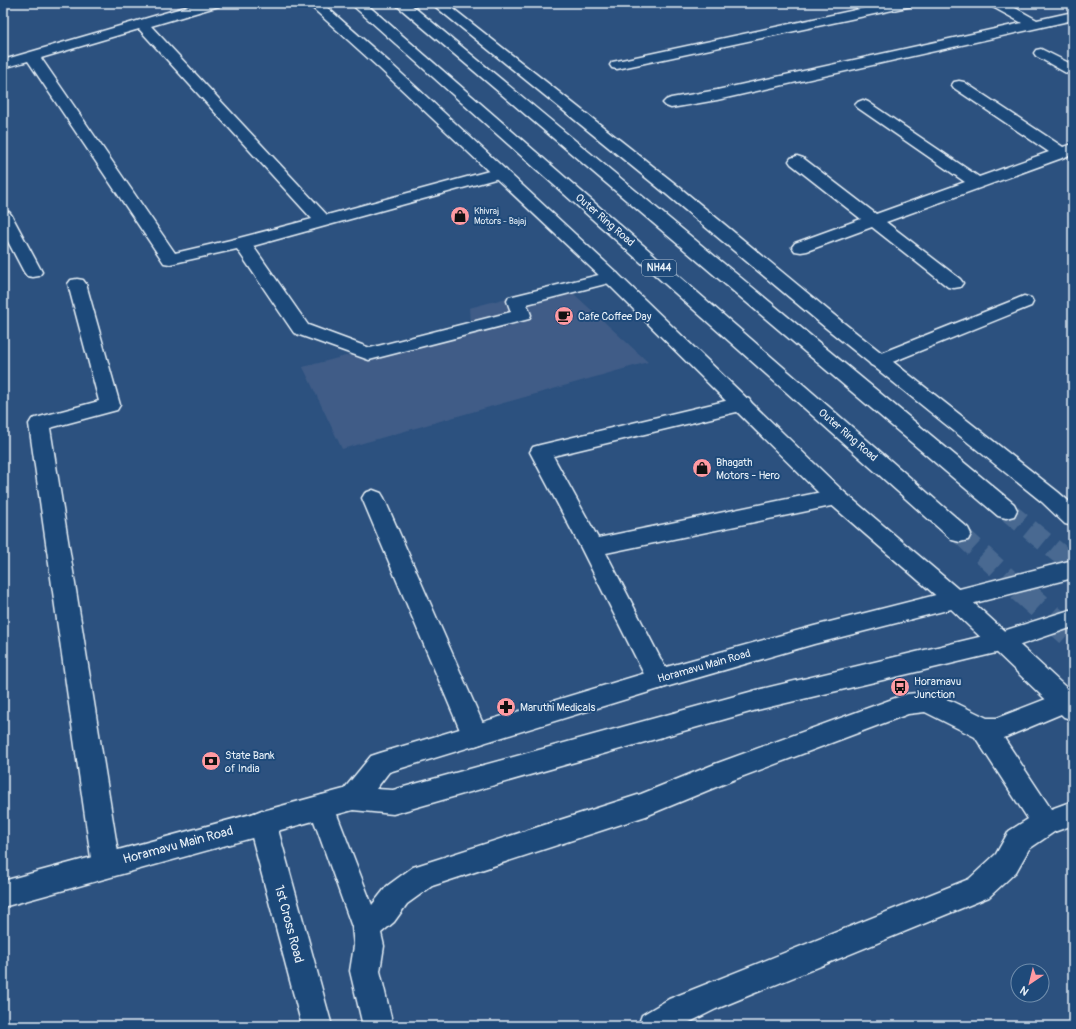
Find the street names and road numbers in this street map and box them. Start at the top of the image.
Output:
street label: Outer Ring Road [573,191,637,249]
road number: NH44 [642,260,676,276]
street label: Outer Ring Road [816,406,880,464]
street label: Horamavu Main Road [656,647,752,685]
street label: Horamavu Main Road [121,823,235,867]
street label: 1st Cross Road [271,883,307,965]

